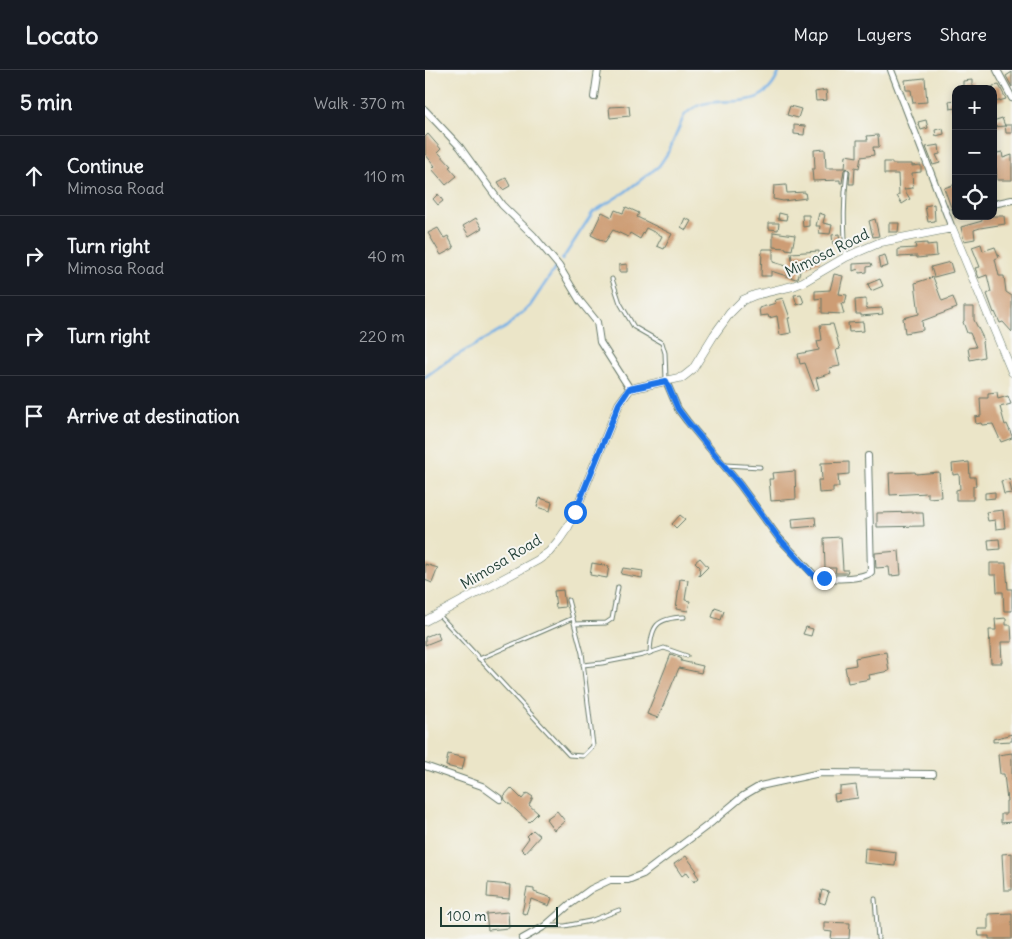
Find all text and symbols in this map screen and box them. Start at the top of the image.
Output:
text: Locato [25,20,99,50]
text: Map [793,23,828,46]
text: Layers [856,23,912,46]
text: Share [940,23,987,46]
map controls [952,85,997,220]
button: + [952,85,997,130]
text: 5 min [20,89,72,116]
text: Walk · 370 m [314,93,405,113]
button: − [952,130,997,175]
text: Continue [67,154,144,178]
icon: ahead [20,162,48,190]
text: 110 m [364,166,405,186]
button: locate [952,175,997,220]
text: Mimosa Road [67,178,164,198]
street label: Mimosa Road [782,224,872,281]
text: Turn right [67,234,150,258]
icon: right [20,242,48,270]
text: 40 m [367,246,405,266]
text: Mimosa Road [67,258,164,278]
icon: right [20,322,48,350]
text: Turn right [67,324,150,348]
text: 220 m [359,326,405,346]
icon: arrive [20,402,48,430]
text: Arrive at destination [67,404,240,428]
route start [564,501,587,524]
street label: Mimosa Road [457,530,545,593]
route end [813,567,836,590]
scale bar [440,904,557,927]
text: 100 m [447,907,487,925]

